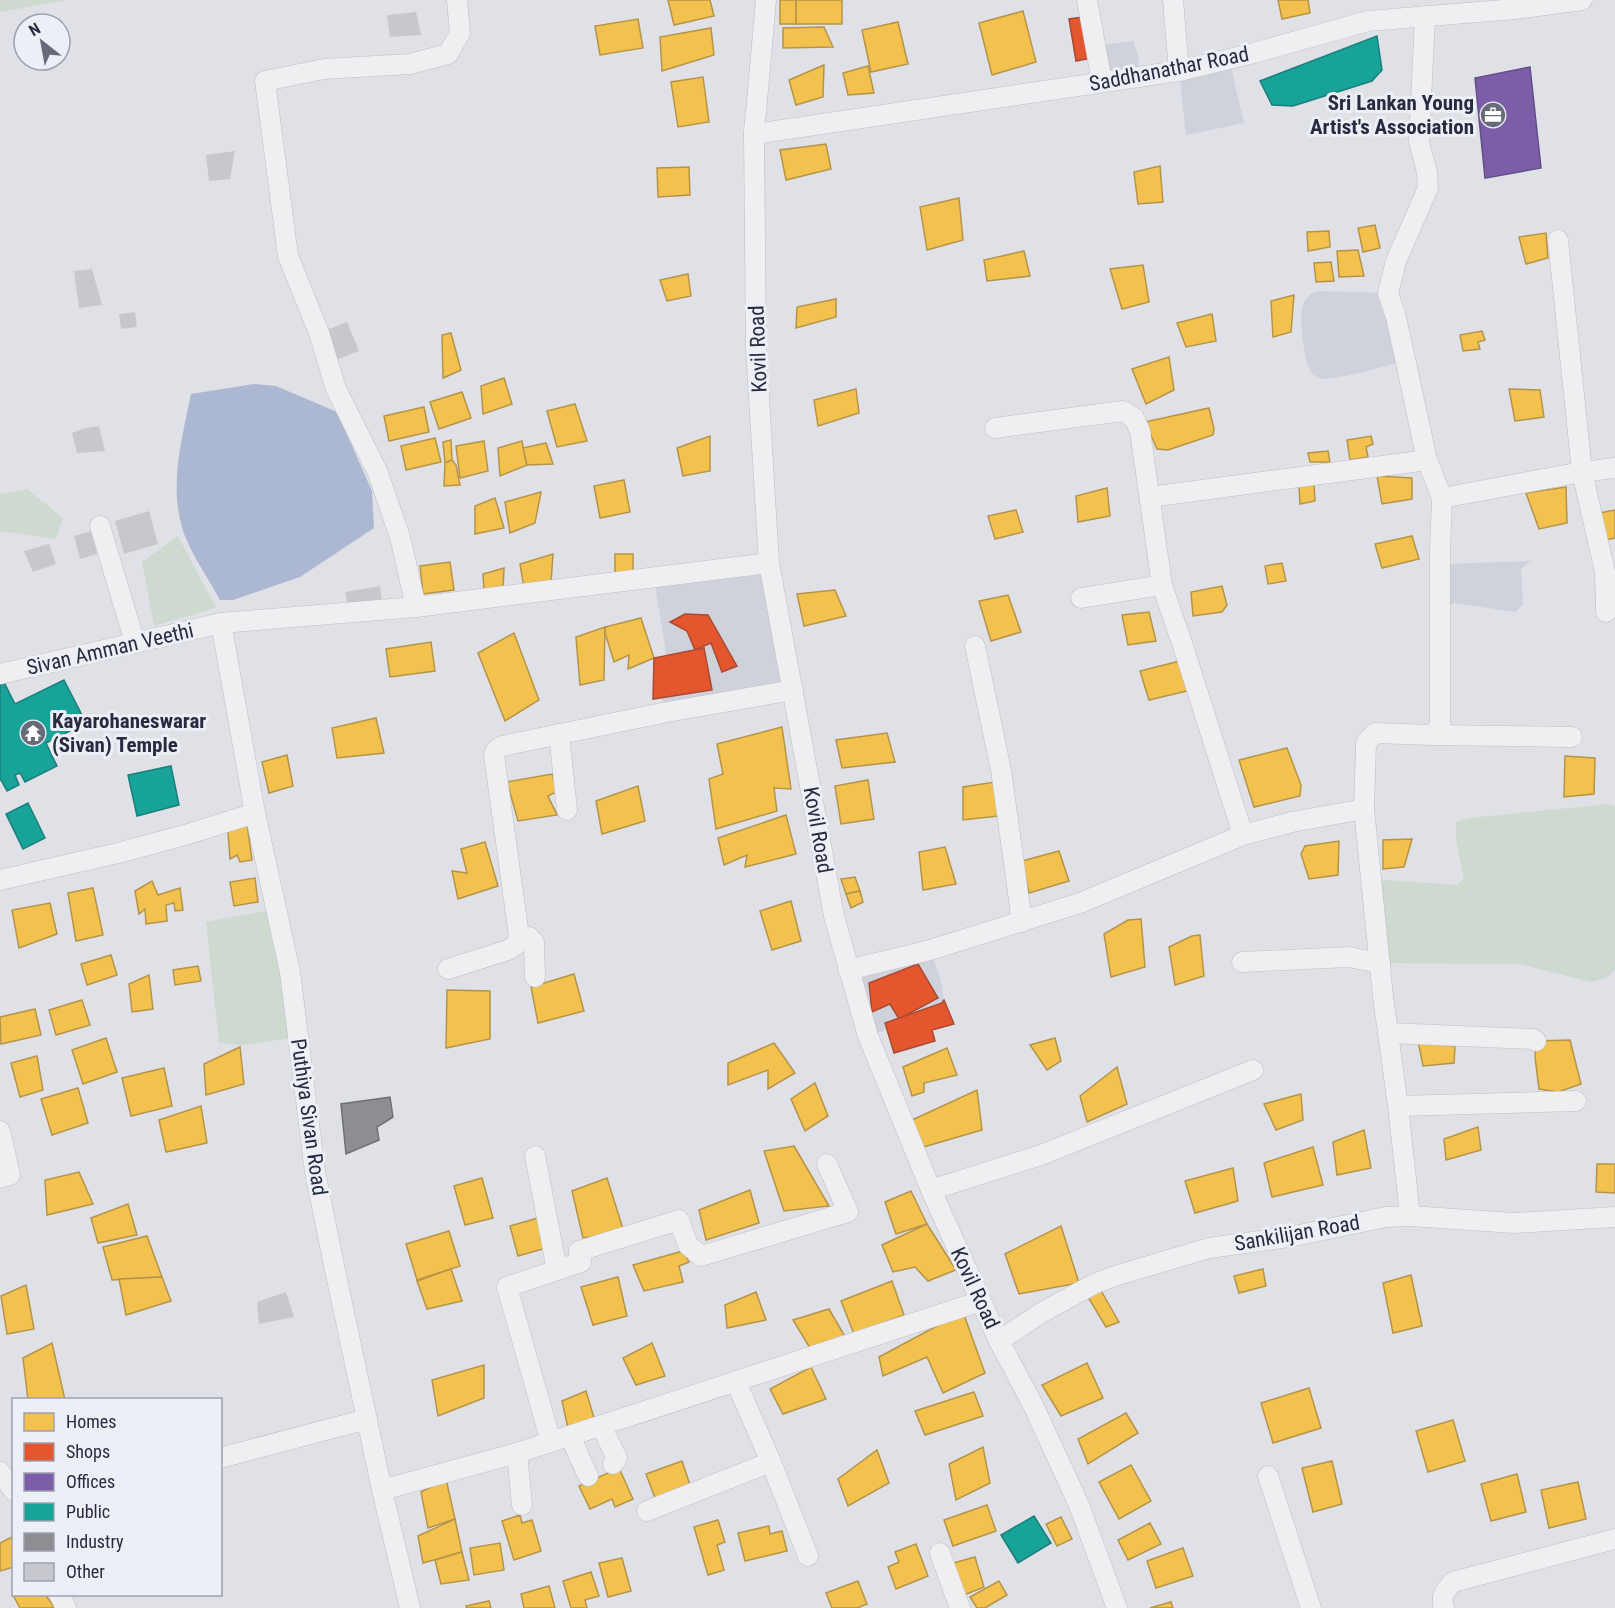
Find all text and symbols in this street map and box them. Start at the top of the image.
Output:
north arrow [12,12,72,72]
text: N [25,19,44,40]
street label: Saddhanathar Road [1087,42,1251,96]
place label: Sri Lankan Young Artist's Association [1310,91,1474,139]
office icon: Sri Lankan Young Artist's Association [1478,100,1508,130]
street label: Kovil Road [744,305,772,393]
street label: Sivan Amman Veethi [24,618,196,680]
place label: Kayarohaneswarar (Sivan) Temple [52,709,206,757]
temple icon: Kayarohaneswarar (Sivan) Temple [18,718,48,748]
street label: Kovil Road [799,785,837,875]
street label: Puthiya Sivan Road [286,1037,332,1197]
street label: Sankilijan Road [1232,1210,1362,1256]
street label: Kovil Road [946,1243,1004,1333]
legend [12,1398,222,1596]
text: Homes [66,1411,116,1432]
text: Shops [66,1441,110,1462]
text: Offices [66,1471,115,1492]
text: Public [66,1501,110,1522]
text: Industry [66,1531,124,1552]
text: Other [66,1561,105,1582]

